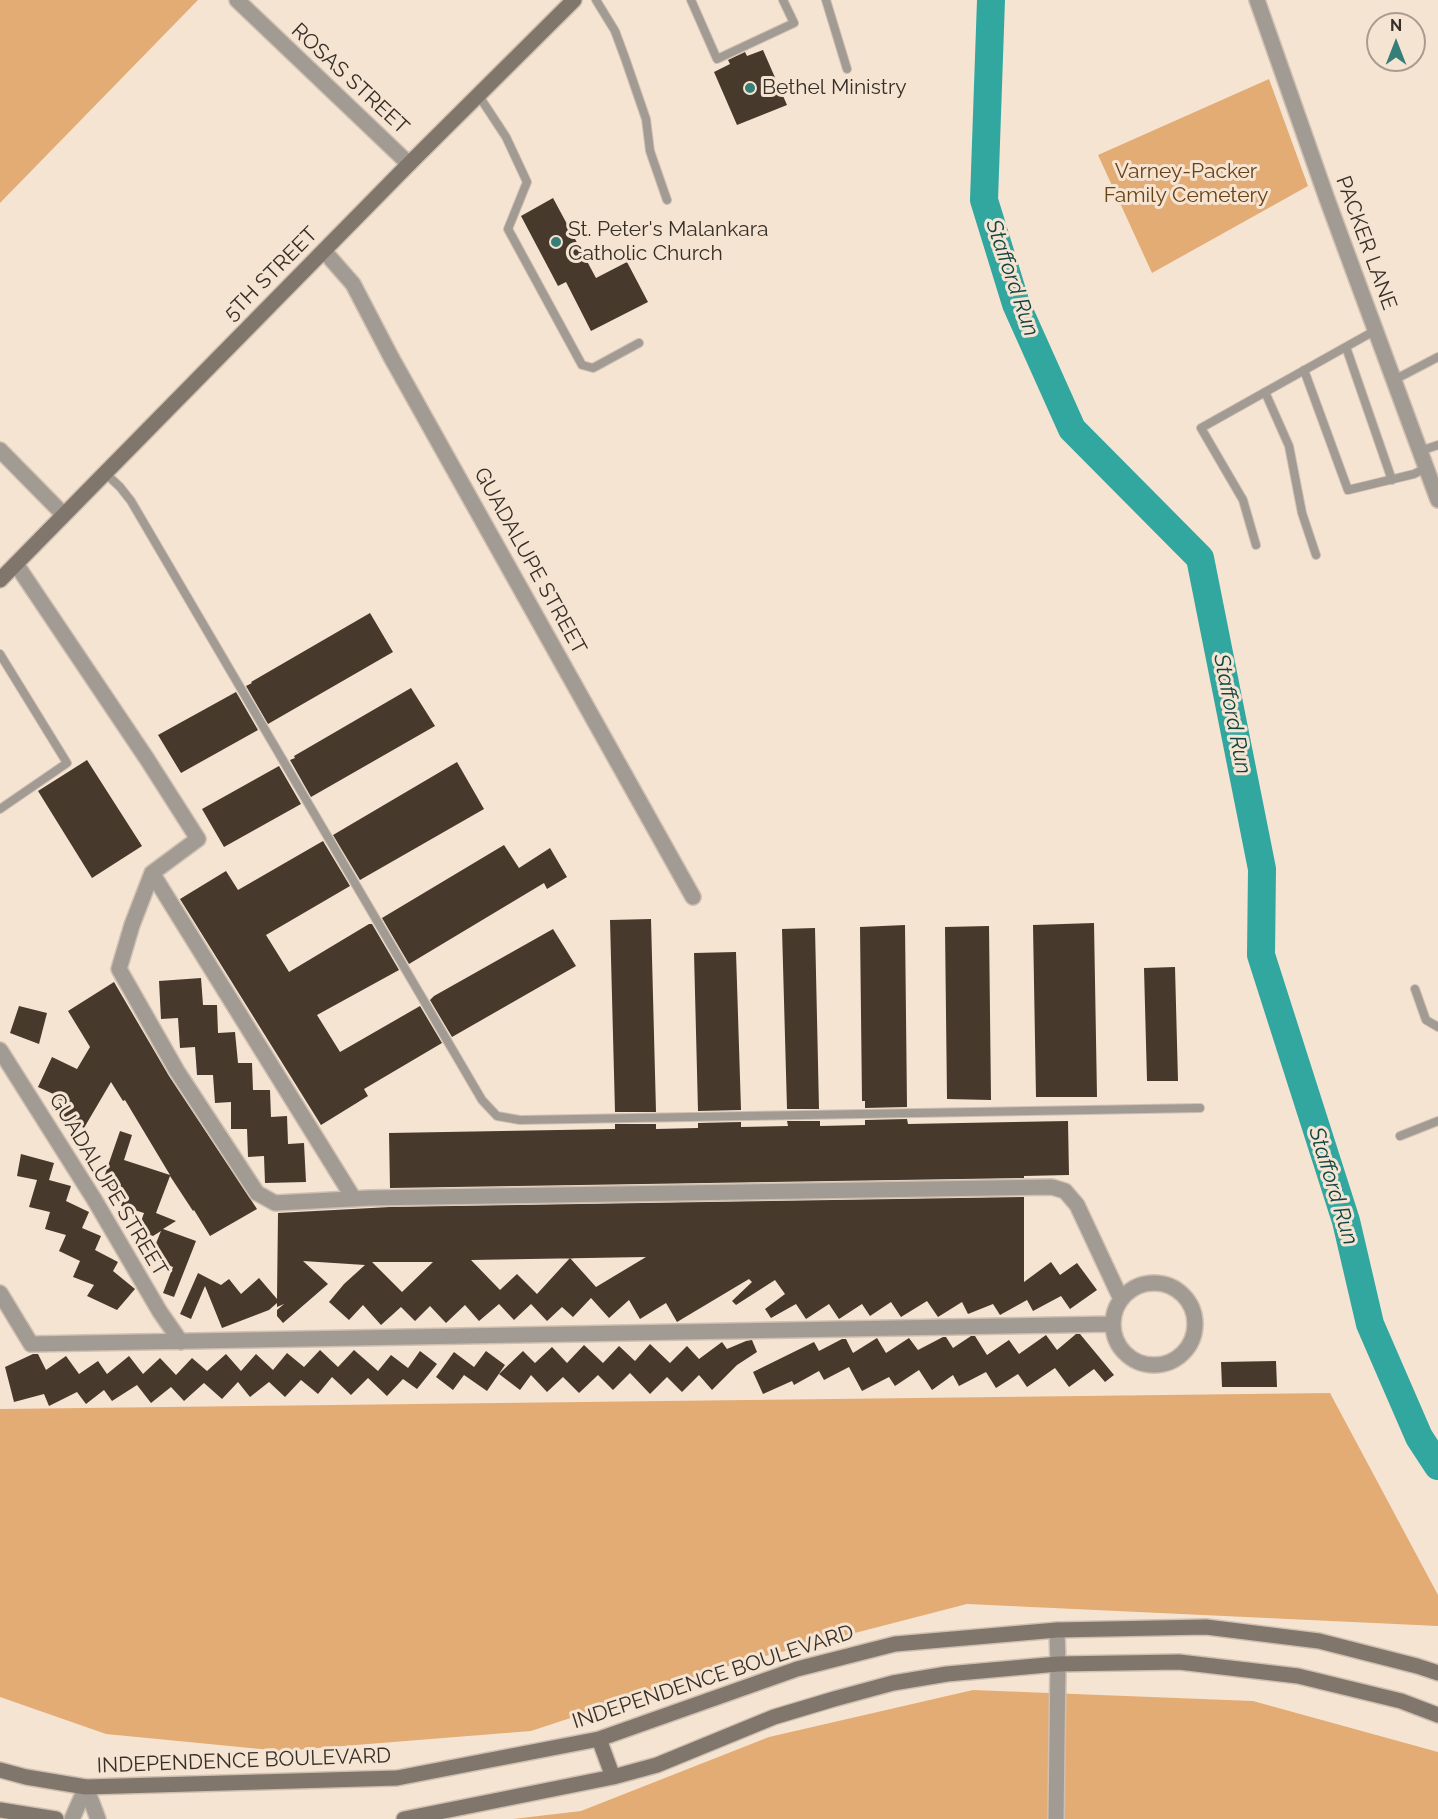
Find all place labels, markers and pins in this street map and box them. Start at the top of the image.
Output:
place label: Bethel Ministry [762,75,907,101]
marker: Bethel Ministry [743,81,757,95]
place label: St. Peter's Malankara Catholic Church [568,217,768,267]
marker: St. Peter's Malankara Catholic Church [549,235,563,249]

